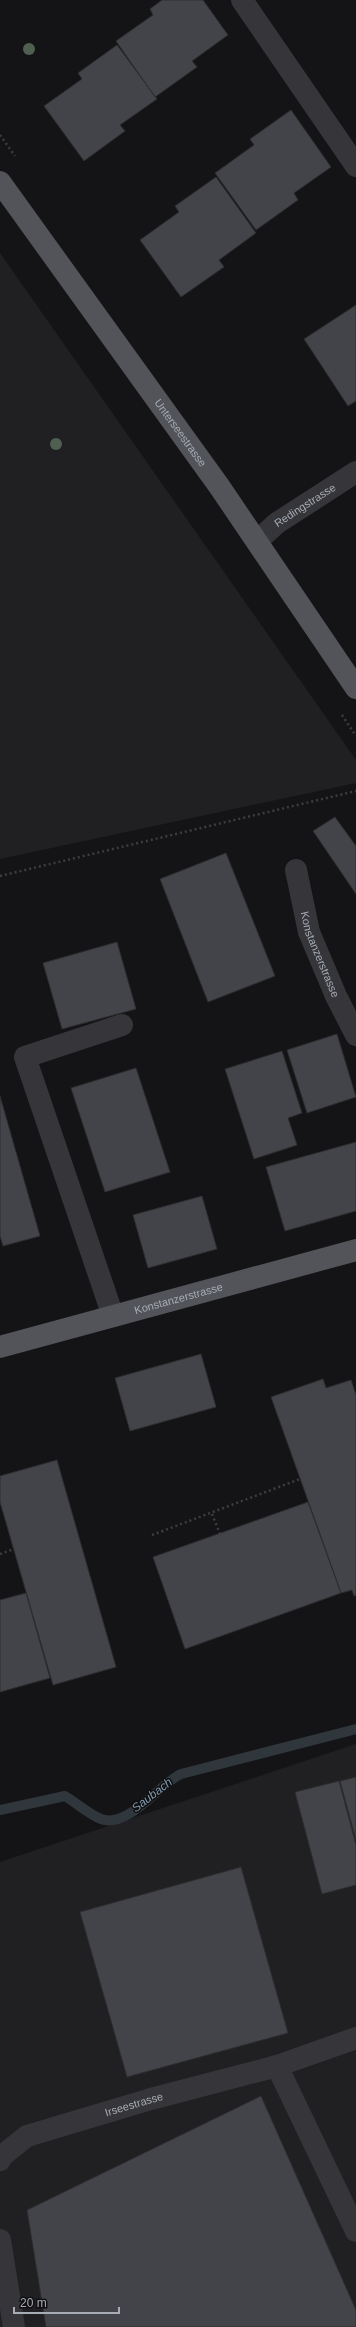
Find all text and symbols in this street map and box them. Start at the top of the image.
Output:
street label: Unterseestrasse [152,397,209,469]
street label: Redingstrasse [272,481,338,529]
street label: Konstanzerstrasse [299,910,342,999]
street label: Konstanzerstrasse [133,1281,224,1316]
water label: Saubach [129,1775,175,1815]
street label: Irseestrasse [103,2090,164,2118]
scale bar [14,2289,119,2315]
text: 20 m [20,2296,47,2310]

